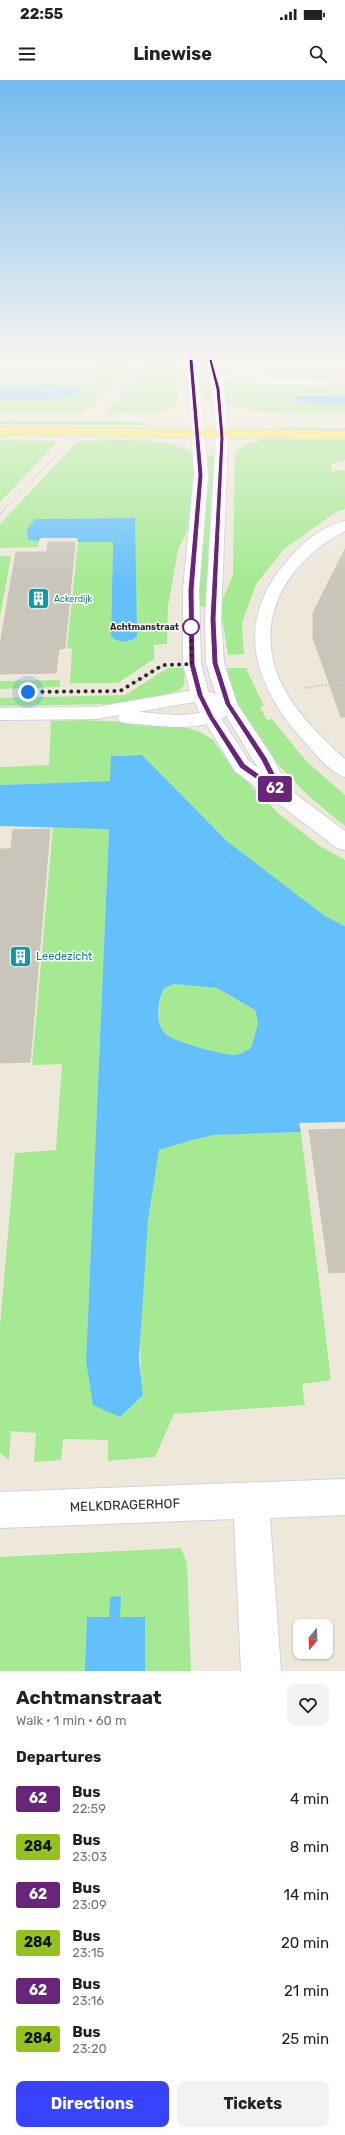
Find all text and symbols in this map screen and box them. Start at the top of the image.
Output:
text: 22:55 [20,5,63,23]
icon: menu [16,43,38,65]
text: Linewise [133,43,212,65]
icon: search [307,43,329,65]
building icon: Ackerdijk [26,586,52,612]
place label: Ackerdijk [54,594,93,604]
marker: Achtmanstraat [182,618,200,636]
place label: Achtmanstraat [110,622,179,632]
your location [18,682,38,702]
line badge: 62 [257,776,293,802]
text: 62 [266,780,284,797]
building icon: Leedezicht [7,943,33,969]
place label: Leedezicht [36,950,93,963]
street label: MELKDRAGERHOF [70,1496,181,1514]
north arrow [293,1619,333,1659]
map controls [293,1619,333,1659]
button: heart [287,1684,329,1726]
text: Achtmanstraat [16,1686,162,1709]
text: Walk · 1 min · 60 m [16,1713,127,1728]
text: Departures [16,1748,101,1766]
text: Bus [72,1783,100,1801]
text: 62 [29,1790,47,1807]
text: 4 min [290,1790,329,1808]
text: 22:59 [72,1801,106,1816]
text: Bus [72,1831,101,1849]
text: 284 [24,1838,52,1855]
text: 8 min [290,1838,329,1856]
text: 23:03 [72,1849,107,1864]
text: Bus [72,1879,100,1897]
text: 62 [29,1886,47,1903]
text: 14 min [284,1886,329,1904]
text: 23:09 [72,1897,107,1912]
text: Bus [72,1927,101,1945]
text: 284 [24,1934,52,1951]
text: 20 min [281,1934,329,1952]
text: 23:15 [72,1945,104,1960]
text: Bus [72,1975,100,1993]
text: 62 [29,1982,47,1999]
text: 21 min [284,1982,329,2000]
text: 23:16 [72,1993,104,2008]
text: Bus [72,2023,101,2041]
text: 284 [24,2030,52,2047]
text: 25 min [282,2030,329,2048]
text: 23:20 [72,2041,107,2056]
button: Directions [16,2081,169,2127]
button: Tickets [177,2081,329,2127]

